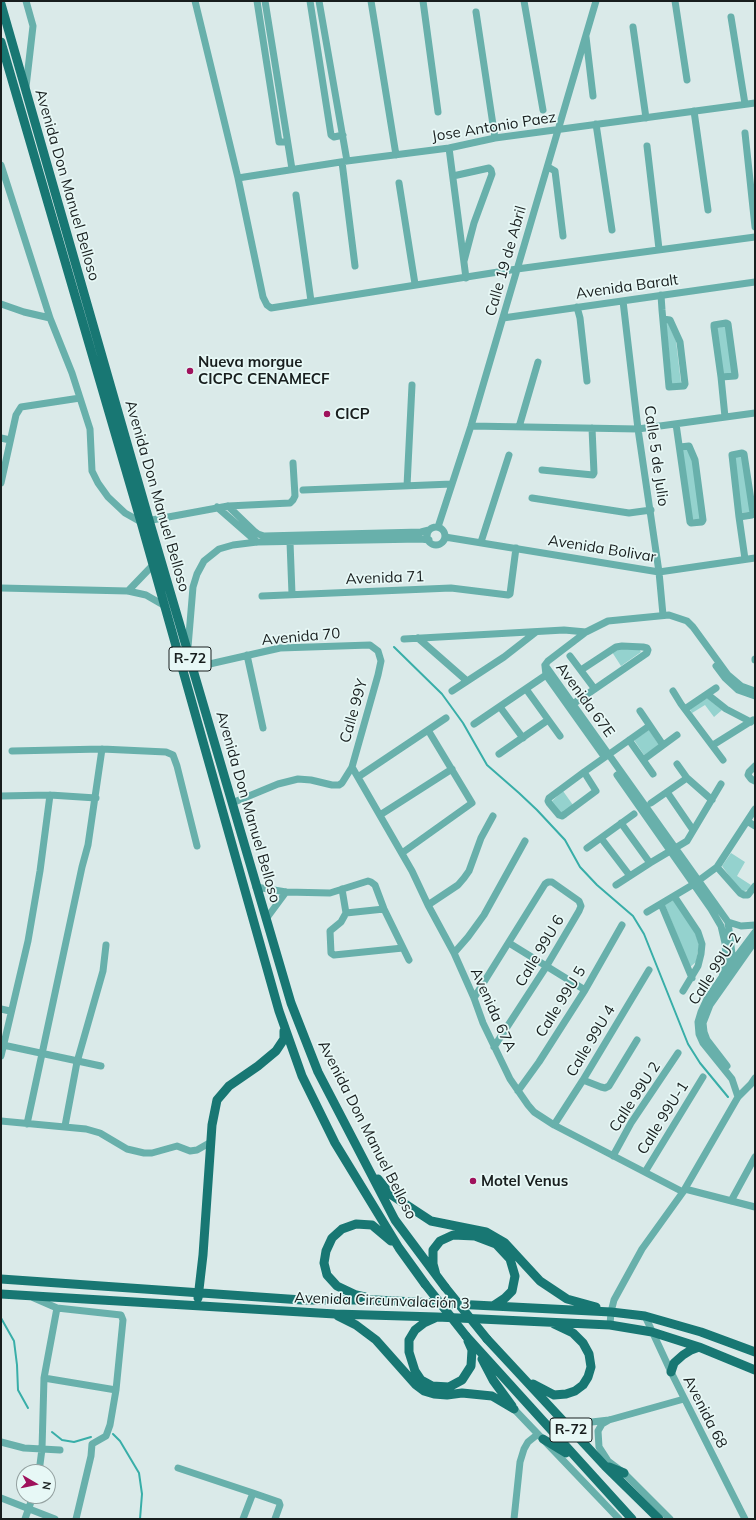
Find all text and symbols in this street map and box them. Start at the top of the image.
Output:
street label: Avenida Don Manuel Belloso [31,87,103,283]
street label: Jose Antonio Paez [431,108,557,146]
street label: Calle 19 de Abril [482,204,530,318]
street label: Avenida Baralt [575,271,679,303]
place label: Nueva morgue CICPC CENAMECF [198,353,330,388]
marker: Nueva morgue CICPC CENAMECF [185,366,195,376]
street label: Avenida Don Manuel Belloso [121,398,193,594]
street label: Calle 5 de Julio [640,404,672,508]
place label: CICP [335,405,370,423]
marker: CICP [322,409,332,419]
street label: Avenida Bolivar [547,532,657,566]
street label: Avenida 71 [345,568,425,588]
street label: Avenida 70 [261,625,341,649]
road number: R-72 [169,647,211,671]
street label: Avenida 67E [552,659,618,741]
street label: Calle 99Y [336,677,372,745]
street label: Avenida Don Manuel Belloso [212,709,284,905]
street label: Calle 99U 6 [512,912,568,990]
street label: Calle 99U-2 [685,929,745,1009]
street label: Calle 99U 5 [532,963,590,1041]
street label: Avenida 67A [466,965,520,1055]
street label: Calle 99U 4 [563,1002,619,1080]
street label: Avenida Don Manuel Belloso [314,1038,420,1222]
street label: Calle 99U 2 [606,1059,664,1135]
street label: Calle 99U-1 [633,1078,693,1158]
place label: Motel Venus [481,1172,568,1190]
marker: Motel Venus [468,1176,478,1186]
street label: Avenida Circunvalación 3 [294,1289,470,1313]
street label: Avenida 68 [679,1373,731,1451]
road number: R-72 [550,1418,592,1442]
north arrow [16,1464,56,1504]
text: N [39,1481,54,1491]

